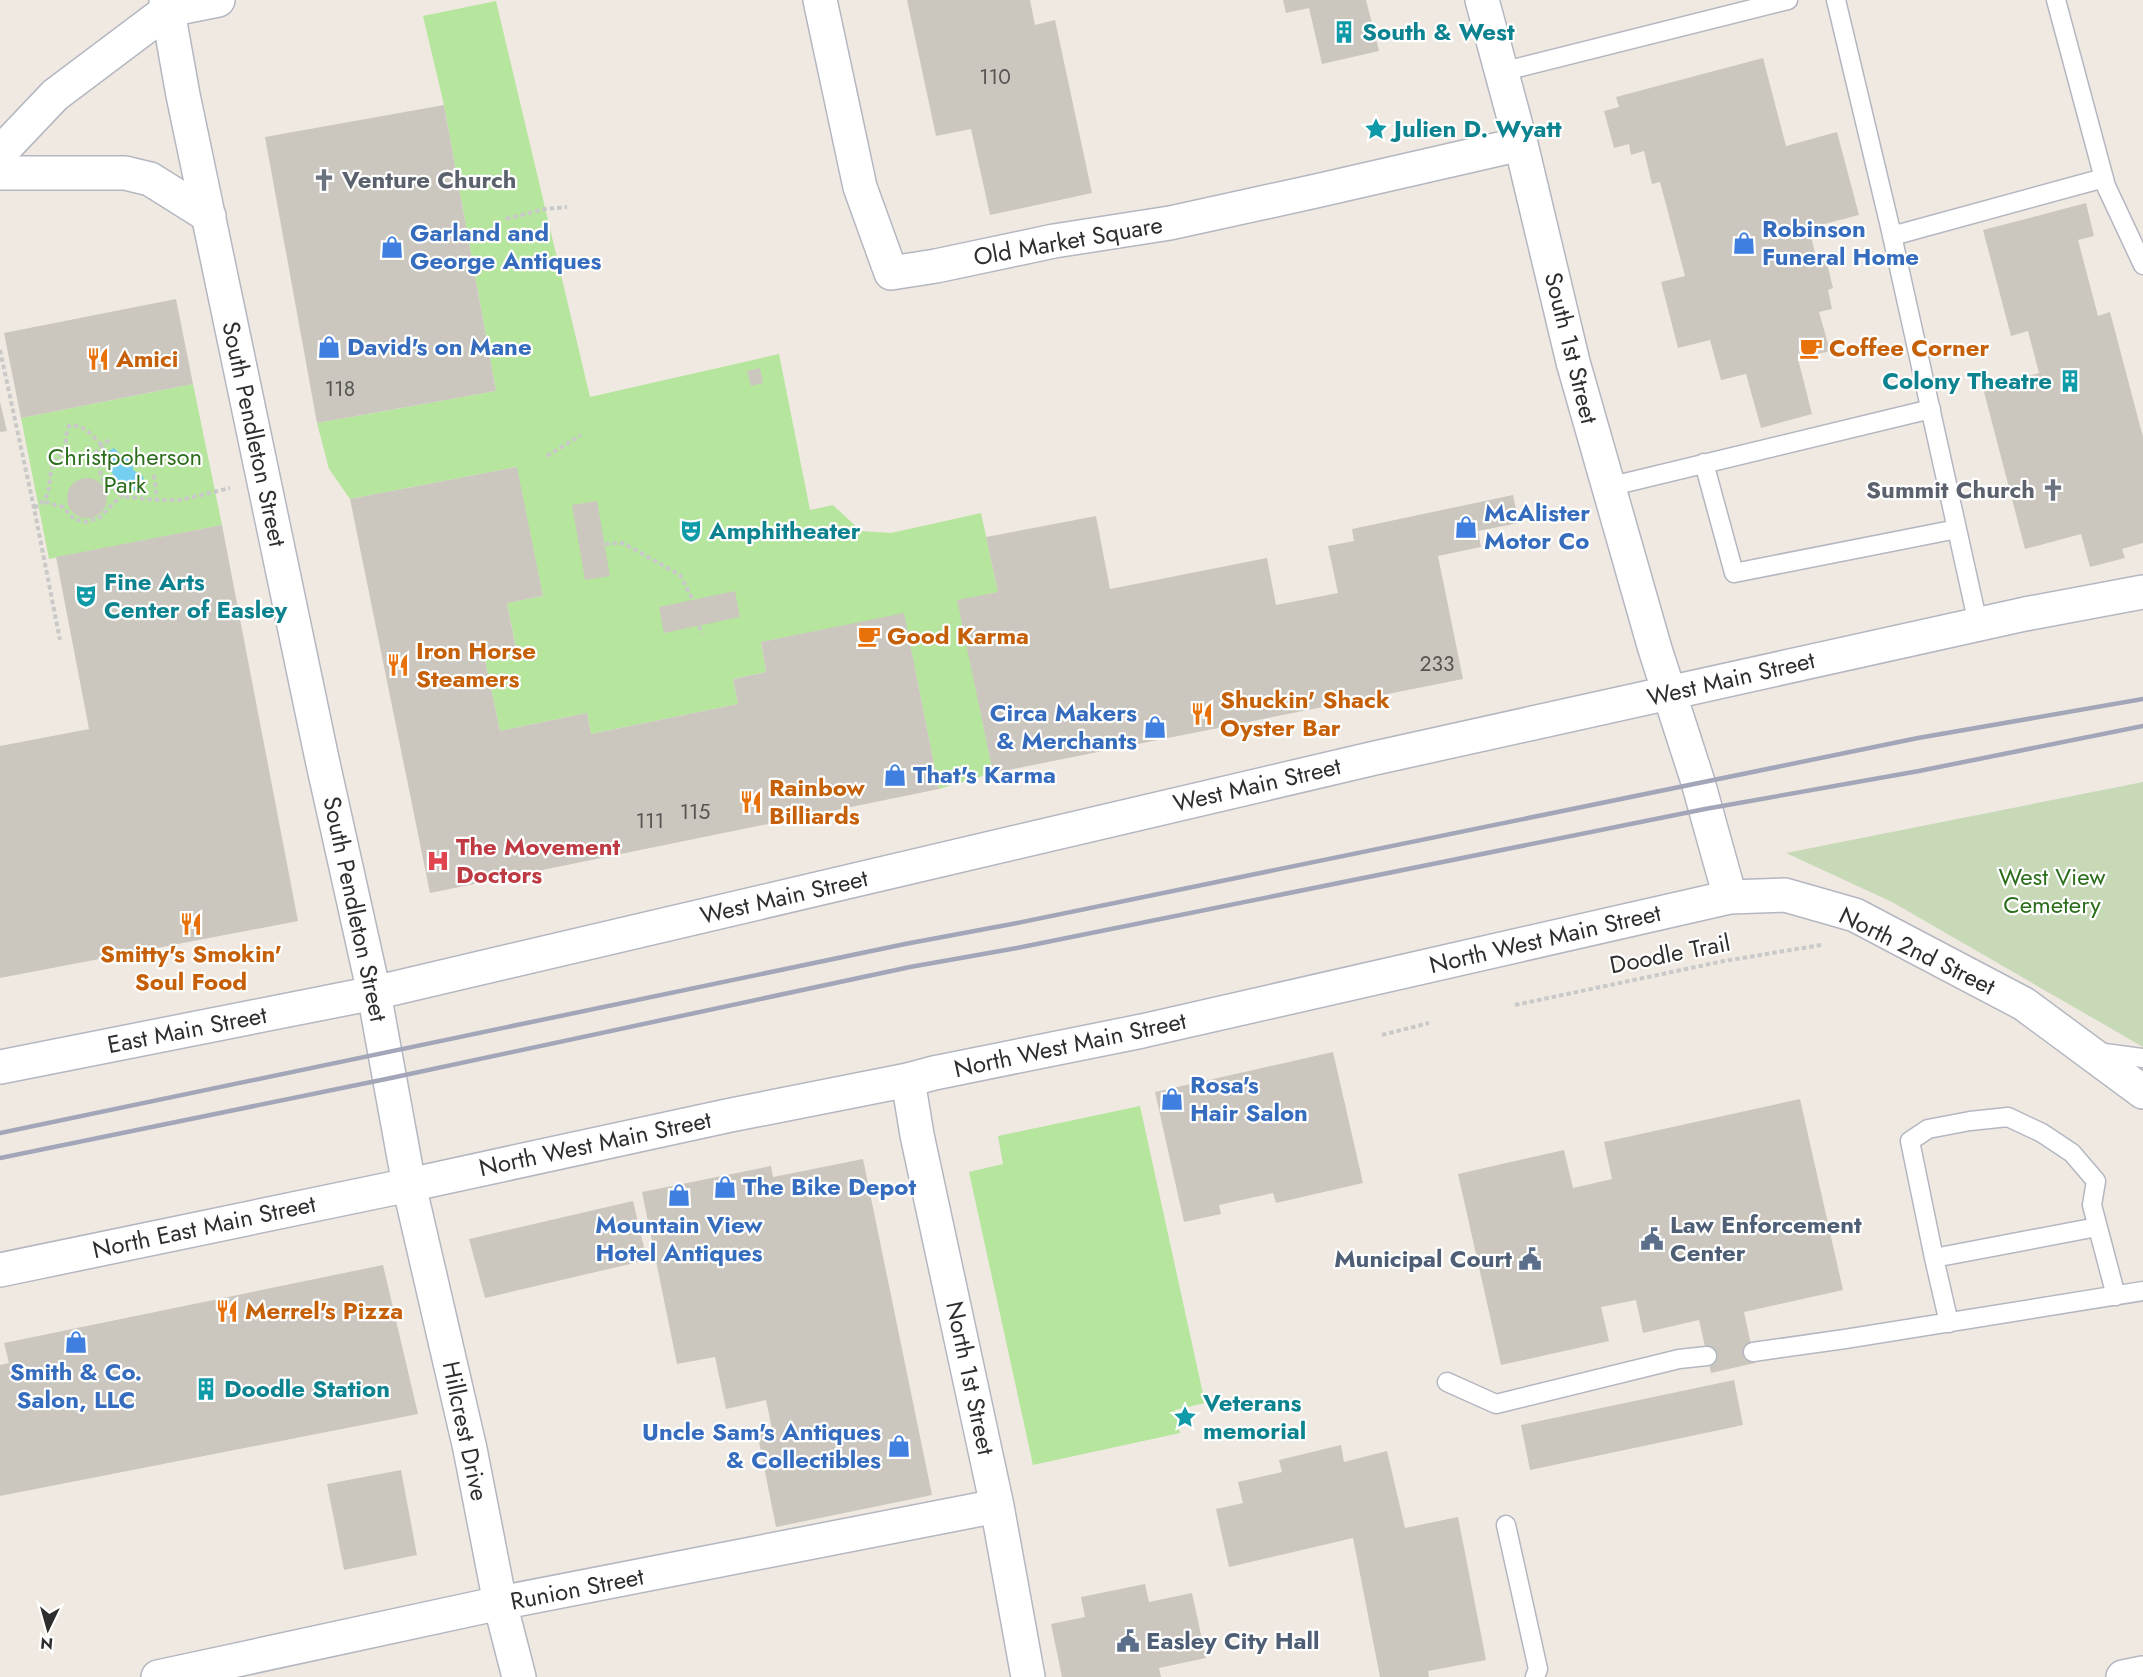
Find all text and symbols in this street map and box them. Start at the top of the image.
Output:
place label: South & West [1362,14,1515,49]
building icon: South & West [1331,19,1357,45]
house number: 110 [979,62,1011,92]
place label: Julien D. Wyatt [1390,111,1562,146]
place icon: Julien D. Wyatt [1363,116,1389,142]
place label: Venture Church [341,162,516,197]
church icon: Venture Church [311,167,337,193]
street label: Old Market Square [971,207,1165,274]
place label: Robinson Funeral Home [1762,211,1919,274]
place label: Garland and George Antiques [410,215,602,278]
shop icon: Robinson Funeral Home [1731,230,1757,256]
shop icon: Garland and George Antiques [379,234,405,260]
street label: South 1st Street [1536,268,1607,428]
street label: South Pendleton Street [214,318,295,550]
place label: David's on Mane [347,329,532,364]
place label: Coffee Corner [1829,330,1990,365]
shop icon: David's on Mane [316,334,342,360]
cafe icon: Coffee Corner [1798,335,1824,361]
place label: Amici [115,341,178,376]
restaurant icon: Amici [85,346,111,372]
place label: Colony Theatre [1882,363,2052,398]
building icon: Colony Theatre [2057,368,2083,394]
house number: 118 [325,374,355,404]
park label: Christpoherson Park [48,439,202,502]
place label: Summit Church [1866,472,2035,507]
church icon: Summit Church [2040,477,2066,503]
place label: McAlister Motor Co [1484,495,1590,558]
place label: Amphitheater [708,513,861,548]
shop icon: McAlister Motor Co [1453,514,1479,540]
theatre icon: Amphitheater [678,518,704,544]
place label: Fine Arts Center of Easley [104,564,288,627]
theatre icon: Fine Arts Center of Easley [73,583,99,609]
place label: Good Karma [887,618,1029,653]
cafe icon: Good Karma [856,623,882,649]
place label: Iron Horse Steamers [416,633,536,696]
street label: West Main Street [1644,642,1818,715]
house number: 233 [1420,649,1454,679]
restaurant icon: Iron Horse Steamers [385,652,411,678]
place label: Shuckin' Shack Oyster Bar [1220,682,1390,745]
place label: Circa Makers & Merchants [990,695,1137,758]
restaurant icon: Shuckin' Shack Oyster Bar [1189,701,1215,727]
shop icon: Circa Makers & Merchants [1142,714,1168,740]
street label: West Main Street [1170,748,1344,821]
place label: That's Karma [913,757,1056,792]
shop icon: That's Karma [882,762,908,788]
place label: Rainbow Billiards [769,770,865,833]
restaurant icon: Rainbow Billiards [738,789,764,815]
street label: South Pendleton Street [315,793,396,1025]
house number: 115 [680,797,710,827]
house number: 111 [636,806,664,836]
place label: The Movement Doctors [456,829,621,892]
hospital icon: The Movement Doctors [425,848,451,874]
park label: West View Cemetery [1998,859,2106,922]
street label: West Main Street [697,860,871,933]
street label: North West Main Street [1426,895,1664,982]
street label: North 2nd Street [1833,898,2001,1004]
restaurant icon: Smitty's Smokin' Soul Food [178,911,204,937]
street label: Doodle Trail [1607,925,1733,982]
place label: Smitty's Smokin' Soul Food [100,936,282,999]
street label: East Main Street [104,997,270,1062]
street label: North West Main Street [951,1003,1189,1086]
place label: Rosa's Hair Salon [1190,1067,1308,1130]
shop icon: Rosa's Hair Salon [1159,1086,1185,1112]
street label: North West Main Street [476,1102,714,1185]
place label: The Bike Depot [743,1169,916,1204]
shop icon: The Bike Depot [712,1174,738,1200]
shop icon: Mountain View Hotel Antiques [666,1182,692,1208]
street label: North East Main Street [89,1186,319,1267]
place label: Mountain View Hotel Antiques [595,1207,763,1270]
place label: Law Enforcement Center [1670,1207,1862,1270]
public building icon: Law Enforcement Center [1639,1226,1665,1252]
place label: Municipal Court [1334,1241,1512,1276]
public building icon: Municipal Court [1517,1246,1543,1272]
place label: Merrel's Pizza [245,1293,403,1328]
restaurant icon: Merrel's Pizza [214,1298,240,1324]
street label: North 1st Street [937,1298,1004,1458]
shop icon: Smith & Co. Salon, LLC [63,1329,89,1355]
place label: Smith & Co. Salon, LLC [10,1354,142,1417]
street label: Hillcrest Drive [434,1358,497,1504]
place label: Doodle Station [224,1371,390,1406]
building icon: Doodle Station [193,1376,219,1402]
place label: Veterans memorial [1202,1385,1306,1448]
place icon: Veterans memorial [1172,1404,1198,1430]
place label: Uncle Sam's Antiques & Collectibles [642,1414,881,1477]
shop icon: Uncle Sam's Antiques & Collectibles [886,1433,912,1459]
street label: Runion Street [507,1558,647,1619]
north arrow [18,1599,78,1659]
place label: Easley City Hall [1146,1623,1319,1658]
public building icon: Easley City Hall [1115,1628,1141,1654]
text: N [39,1631,54,1655]

